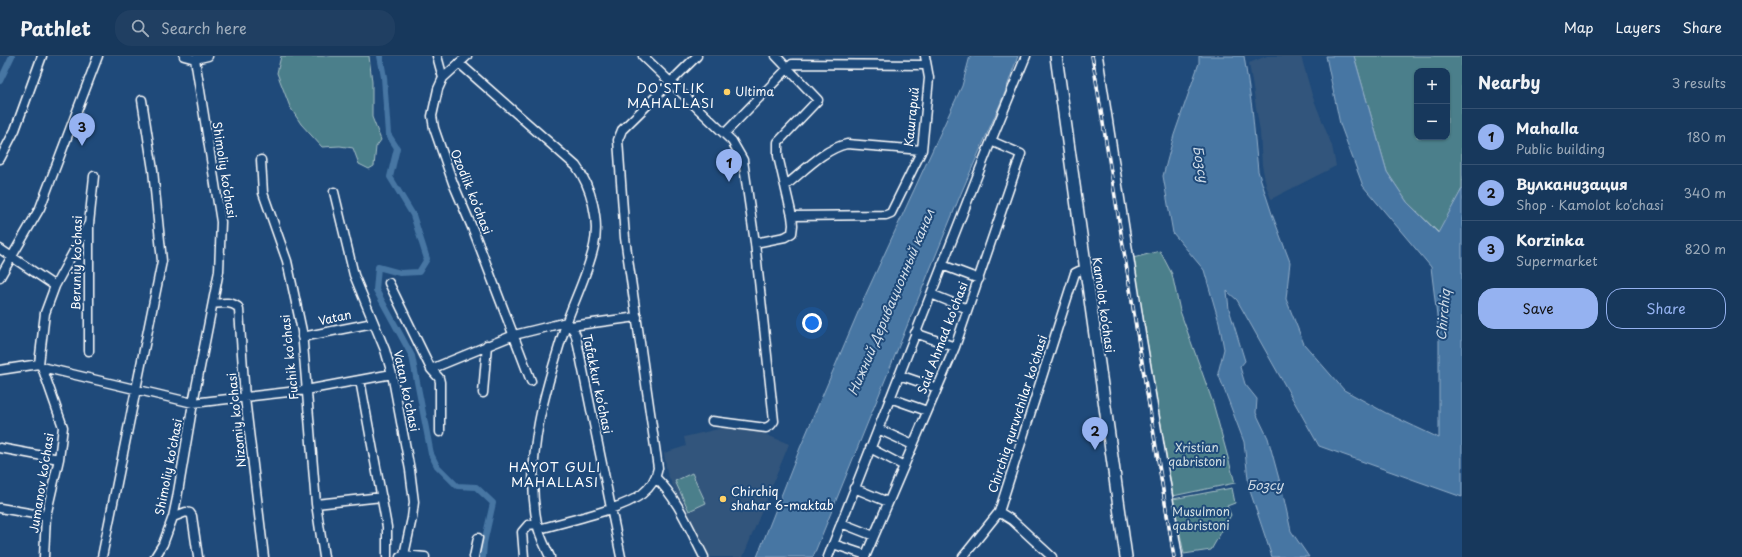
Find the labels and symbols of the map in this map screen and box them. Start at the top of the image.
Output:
district label: DO'STLIK MAHALLASI [627,78,715,112]
place label: Ultima [735,82,774,100]
street label: Кашгарий [899,86,923,148]
marker: Ultima [722,87,732,97]
pin: 3 [69,113,95,146]
street label: Shimoliy ko‘chasi [208,120,242,219]
water label: Бозсу [1189,144,1214,185]
street label: Ozodlik ko‘chasi [447,146,497,237]
pin: 1 [716,149,742,182]
water label: Нижний Деривационный канал [843,206,939,398]
street label: Beruniy ko‘chasi [66,215,86,311]
street label: Kamolot ko‘chasi [1088,256,1120,354]
street label: Said Ahmad ko‘chasi [912,279,972,397]
water label: Chirchiq [1431,287,1454,341]
street label: Vatan [317,305,353,329]
your location [802,313,822,333]
street label: Fuchik ko'chasi [276,314,302,401]
street label: Tafakkur ko‘chasi [579,332,617,435]
street label: Chirchiq quruvchilar ko'chasi [983,332,1051,495]
street label: Vatan ko'chasi [390,348,424,433]
street label: Nizomiy ko'chasi [222,372,250,468]
street label: Shimoliy ko'chasi [150,417,186,517]
pin: 2 [1082,417,1108,450]
street label: Jumanov ko‘chasi [24,432,58,534]
park label: Xristian qabristoni [1168,438,1226,470]
district label: HAYOT GULI MAHALLASI [509,457,601,491]
water label: Бозсу [1247,475,1285,494]
place label: Chirchiq shahar 6-maktab [731,482,834,514]
marker: Chirchiq shahar 6-maktab [718,494,728,504]
park label: Musulmon qabristoni [1172,502,1230,534]

